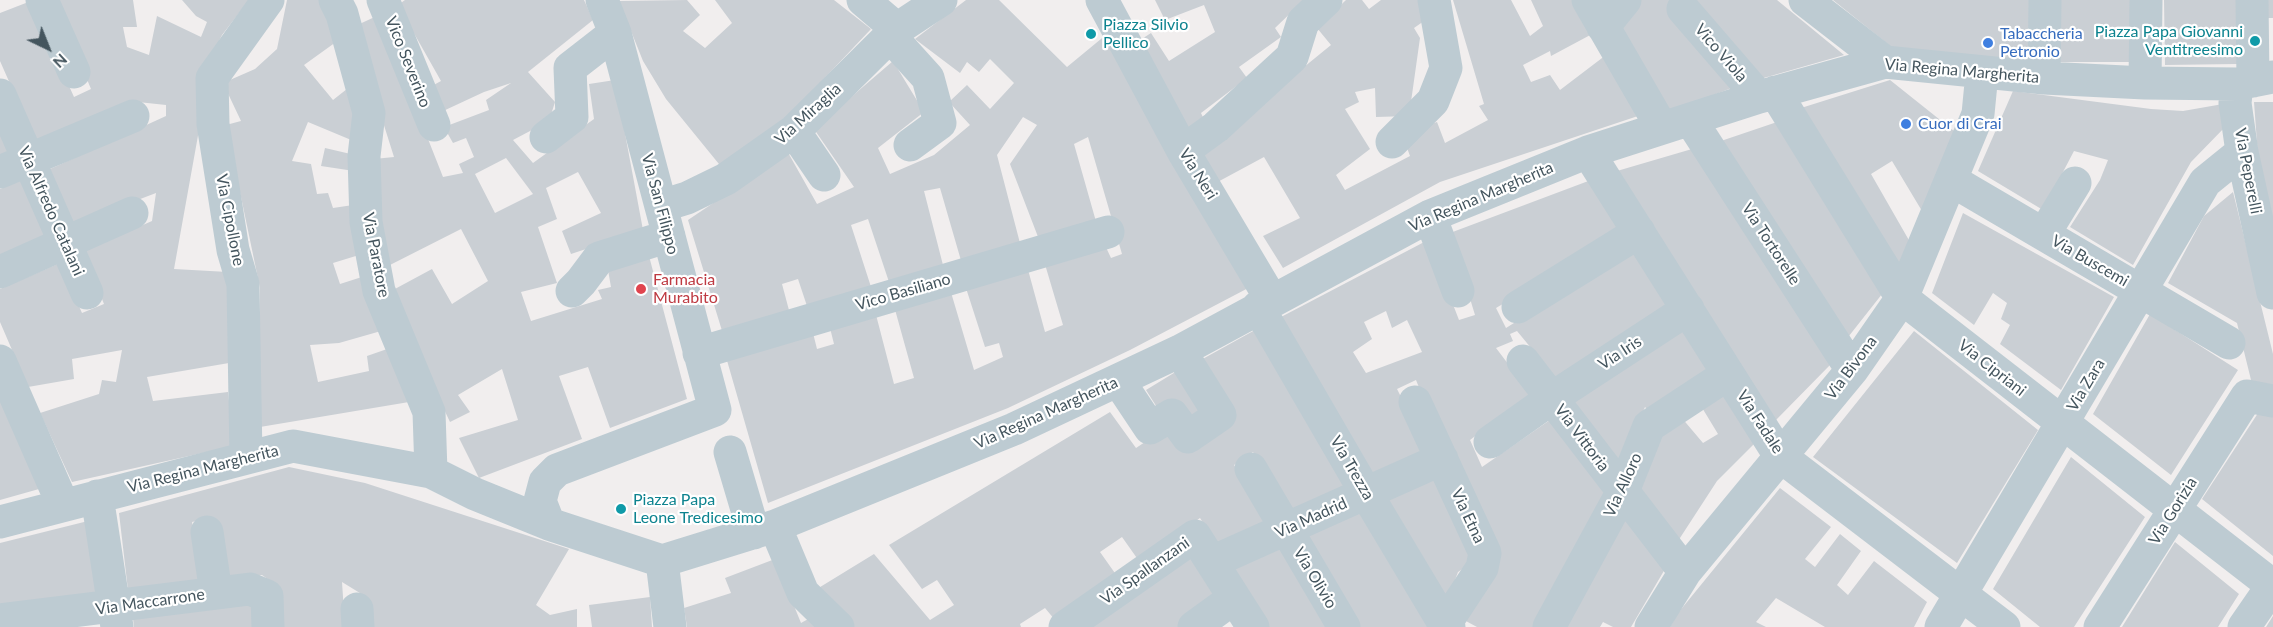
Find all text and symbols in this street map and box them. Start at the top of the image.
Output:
street label: Vico Severino [381,14,435,110]
place label: Piazza Silvio Pellico [1103,15,1188,53]
north arrow [18,18,78,78]
street label: Vico Viola [1691,20,1751,86]
place label: Piazza Papa Giovanni Ventitreesimo [2095,22,2243,60]
place label: Tabaccheria Petronio [2000,24,2083,62]
marker: Piazza Silvio Pellico [1084,27,1098,41]
marker: Piazza Papa Giovanni Ventitreesimo [2248,34,2262,48]
marker: Tabaccheria Petronio [1981,36,1995,50]
text: N [50,50,72,73]
street label: Via Regina Margherita [1884,55,2040,87]
street label: Via Miraglia [771,79,845,149]
place label: Cuor di Crai [1918,114,2001,134]
marker: Cuor di Crai [1899,117,1913,131]
street label: Via Peperelli [2230,126,2266,216]
street label: Via Alfredo Catalani [14,143,88,279]
street label: Via Neri [1175,145,1221,203]
street label: Via San Filippo [637,151,683,257]
street label: Via Regina Margherita [1406,158,1556,236]
street label: Via Cipollone [212,172,248,268]
street label: Via Tortorelle [1737,199,1805,289]
street label: Via Paratore [358,211,394,299]
street label: Via Buscemi [2048,231,2132,291]
street label: Vico Basiliano [853,269,953,315]
place label: Farmacia Murabito [653,270,718,308]
marker: Farmacia Murabito [634,282,648,296]
street label: Via Iris [1595,332,1645,374]
street label: Via Bivona [1821,332,1881,404]
street label: Via Cipriani [1954,336,2030,400]
street label: Via Zara [2063,355,2109,415]
street label: Via Regina Margherita [971,373,1121,453]
street label: Via Fadale [1732,387,1788,457]
street label: Via Vittoria [1551,401,1613,475]
street label: Via Trezza [1326,433,1378,503]
street label: Via Regina Margherita [125,441,281,497]
street label: Via Alloro [1600,450,1646,520]
street label: Via Gorizia [2145,474,2201,548]
street label: Via Etna [1447,486,1489,546]
place label: Piazza Papa Leone Tredicesimo [633,490,763,528]
street label: Via Madrid [1272,494,1350,542]
marker: Piazza Papa Leone Tredicesimo [614,502,628,516]
street label: Via Spallanzani [1097,533,1193,609]
street label: Via Olivio [1289,544,1341,612]
street label: Via Maccarrone [94,585,206,619]

